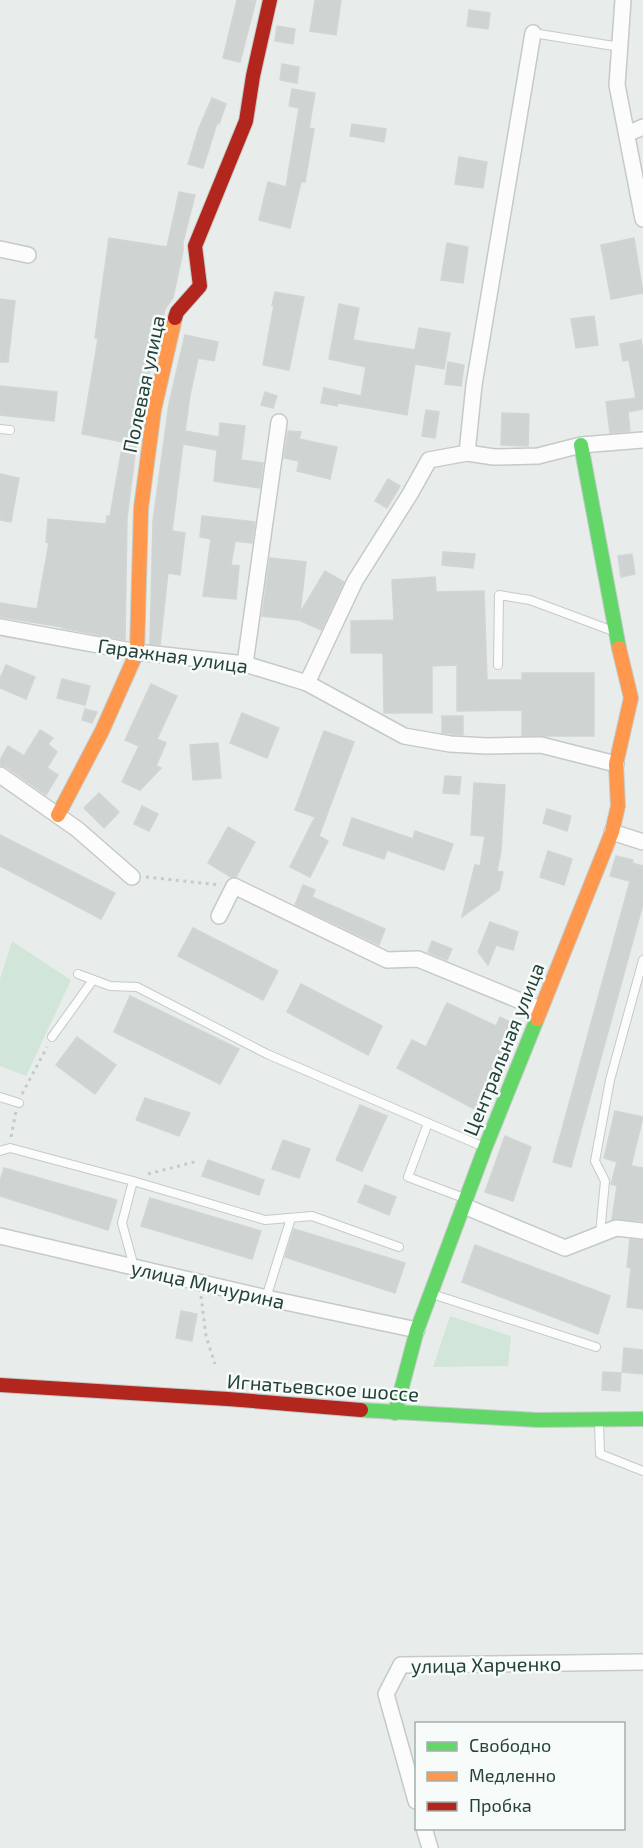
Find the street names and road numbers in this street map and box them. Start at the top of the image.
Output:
street label: Полевая улица [117,313,170,455]
street label: Гаражная улица [96,633,250,678]
street label: Центральная улица [457,959,550,1139]
street label: улица Мичурина [129,1255,287,1314]
street label: Игнатьевское шоссе [226,1368,420,1406]
street label: улица Харченко [411,1651,561,1678]

